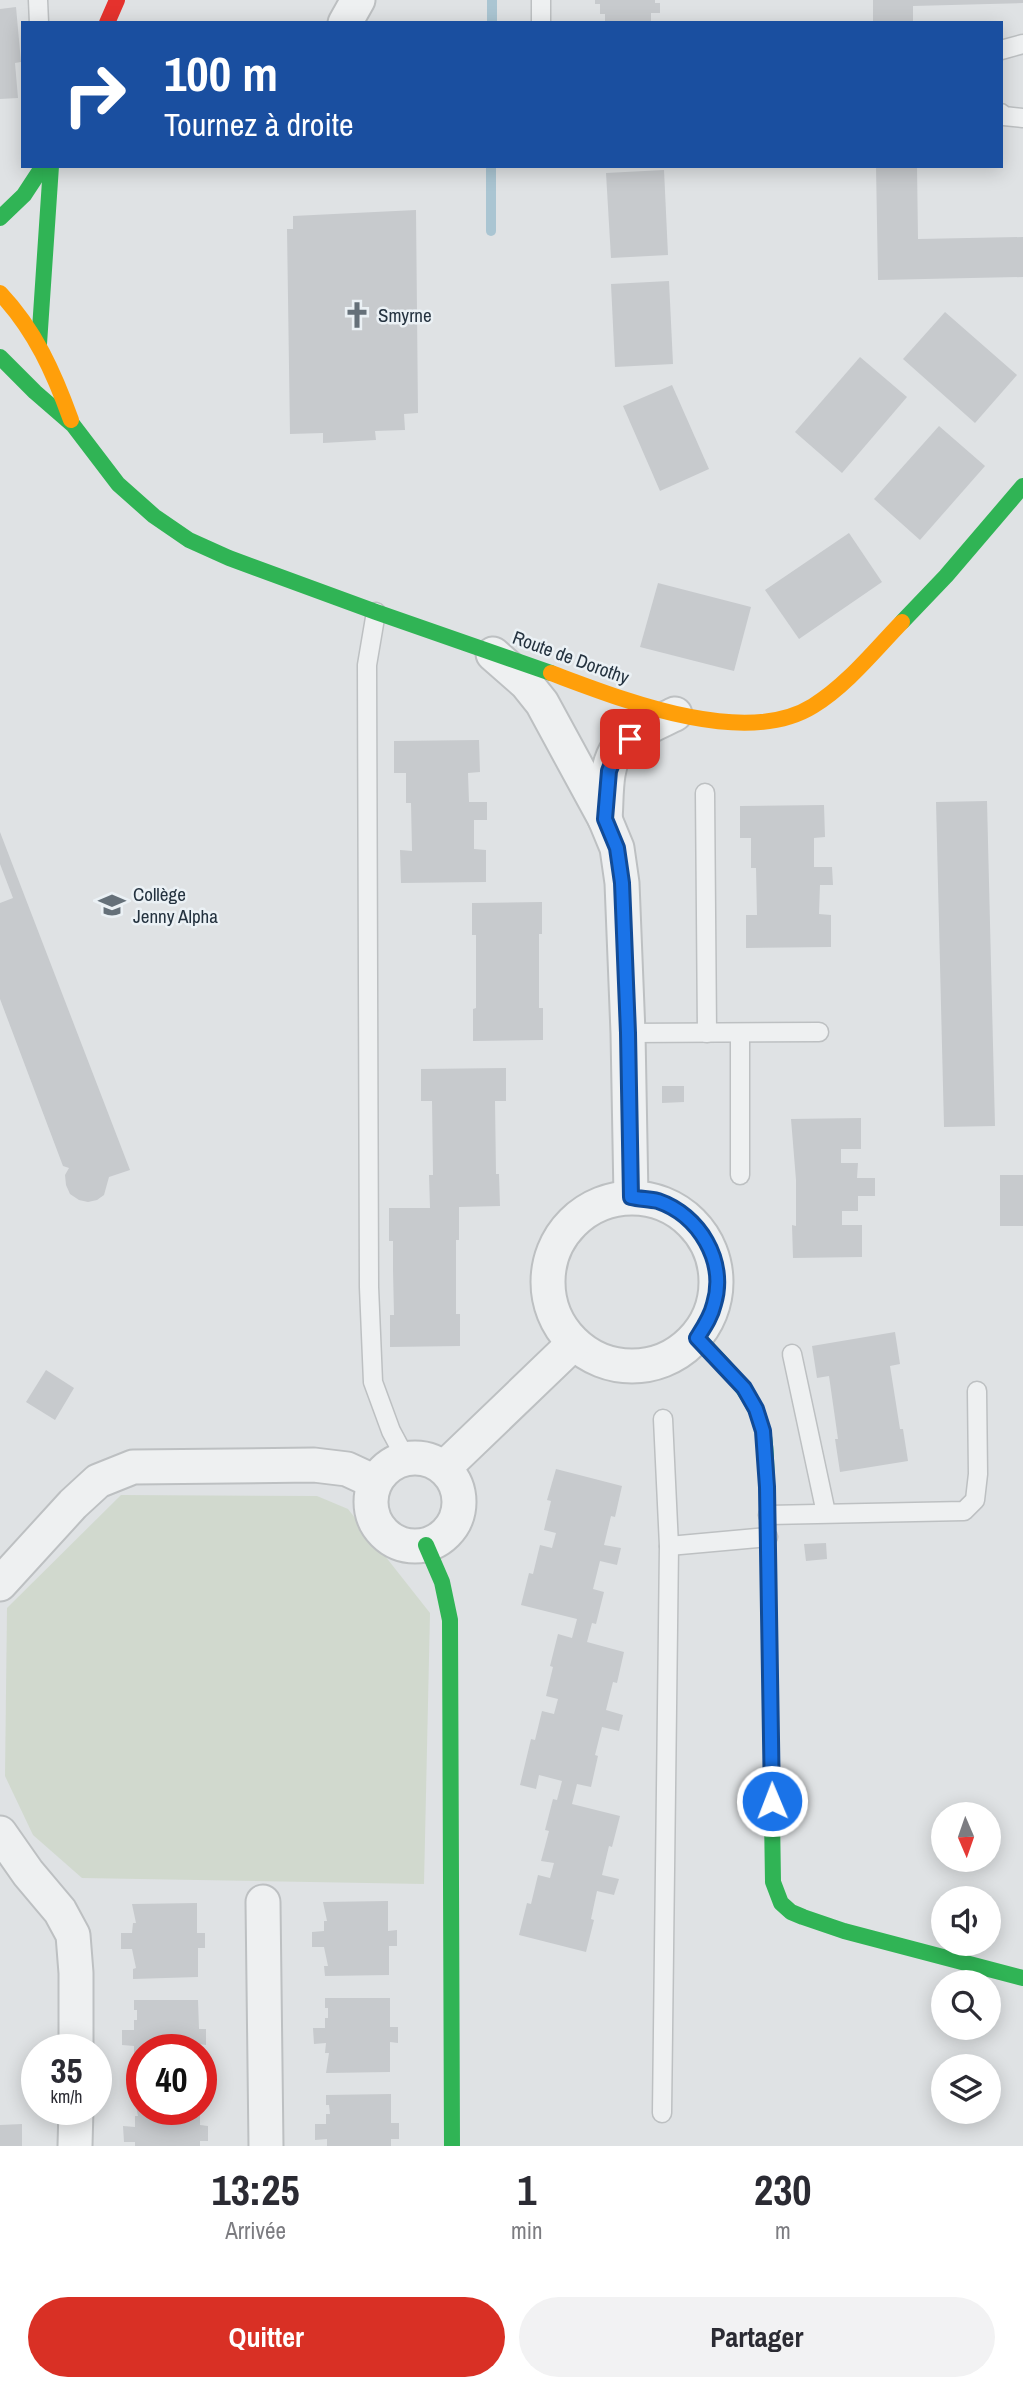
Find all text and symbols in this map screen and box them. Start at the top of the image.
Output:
text: 100 m [164,40,278,106]
icon: right [49,49,140,140]
text: Tournez à droite [164,103,354,146]
church icon: Smyrne [342,300,372,330]
place label: Smyrne [378,302,432,328]
street label: Route de Dorothy [509,624,633,690]
pin [600,709,660,769]
icon: arrive [611,720,649,758]
place label: Collège Jenny Alpha [133,881,218,929]
school or university icon: Collège Jenny Alpha [97,890,127,920]
position arrow [735,1764,809,1838]
north arrow [931,1802,1001,1872]
map controls [931,1802,1001,2124]
button: sound [931,1886,1001,1956]
button: search [931,1970,1001,2040]
speed limit sign: 40 [126,2034,217,2125]
text: 35 [51,2047,82,2094]
button: layers [931,2054,1001,2124]
text: km/h [51,2084,83,2109]
text: 13:25 [212,2162,300,2218]
text: 1 [517,2162,536,2218]
text: 230 [754,2162,812,2218]
text: Arrivée [225,2215,286,2246]
text: min [511,2215,543,2246]
text: m [775,2215,791,2246]
button: Quitter [28,2297,505,2377]
button: Partager [519,2297,995,2377]

